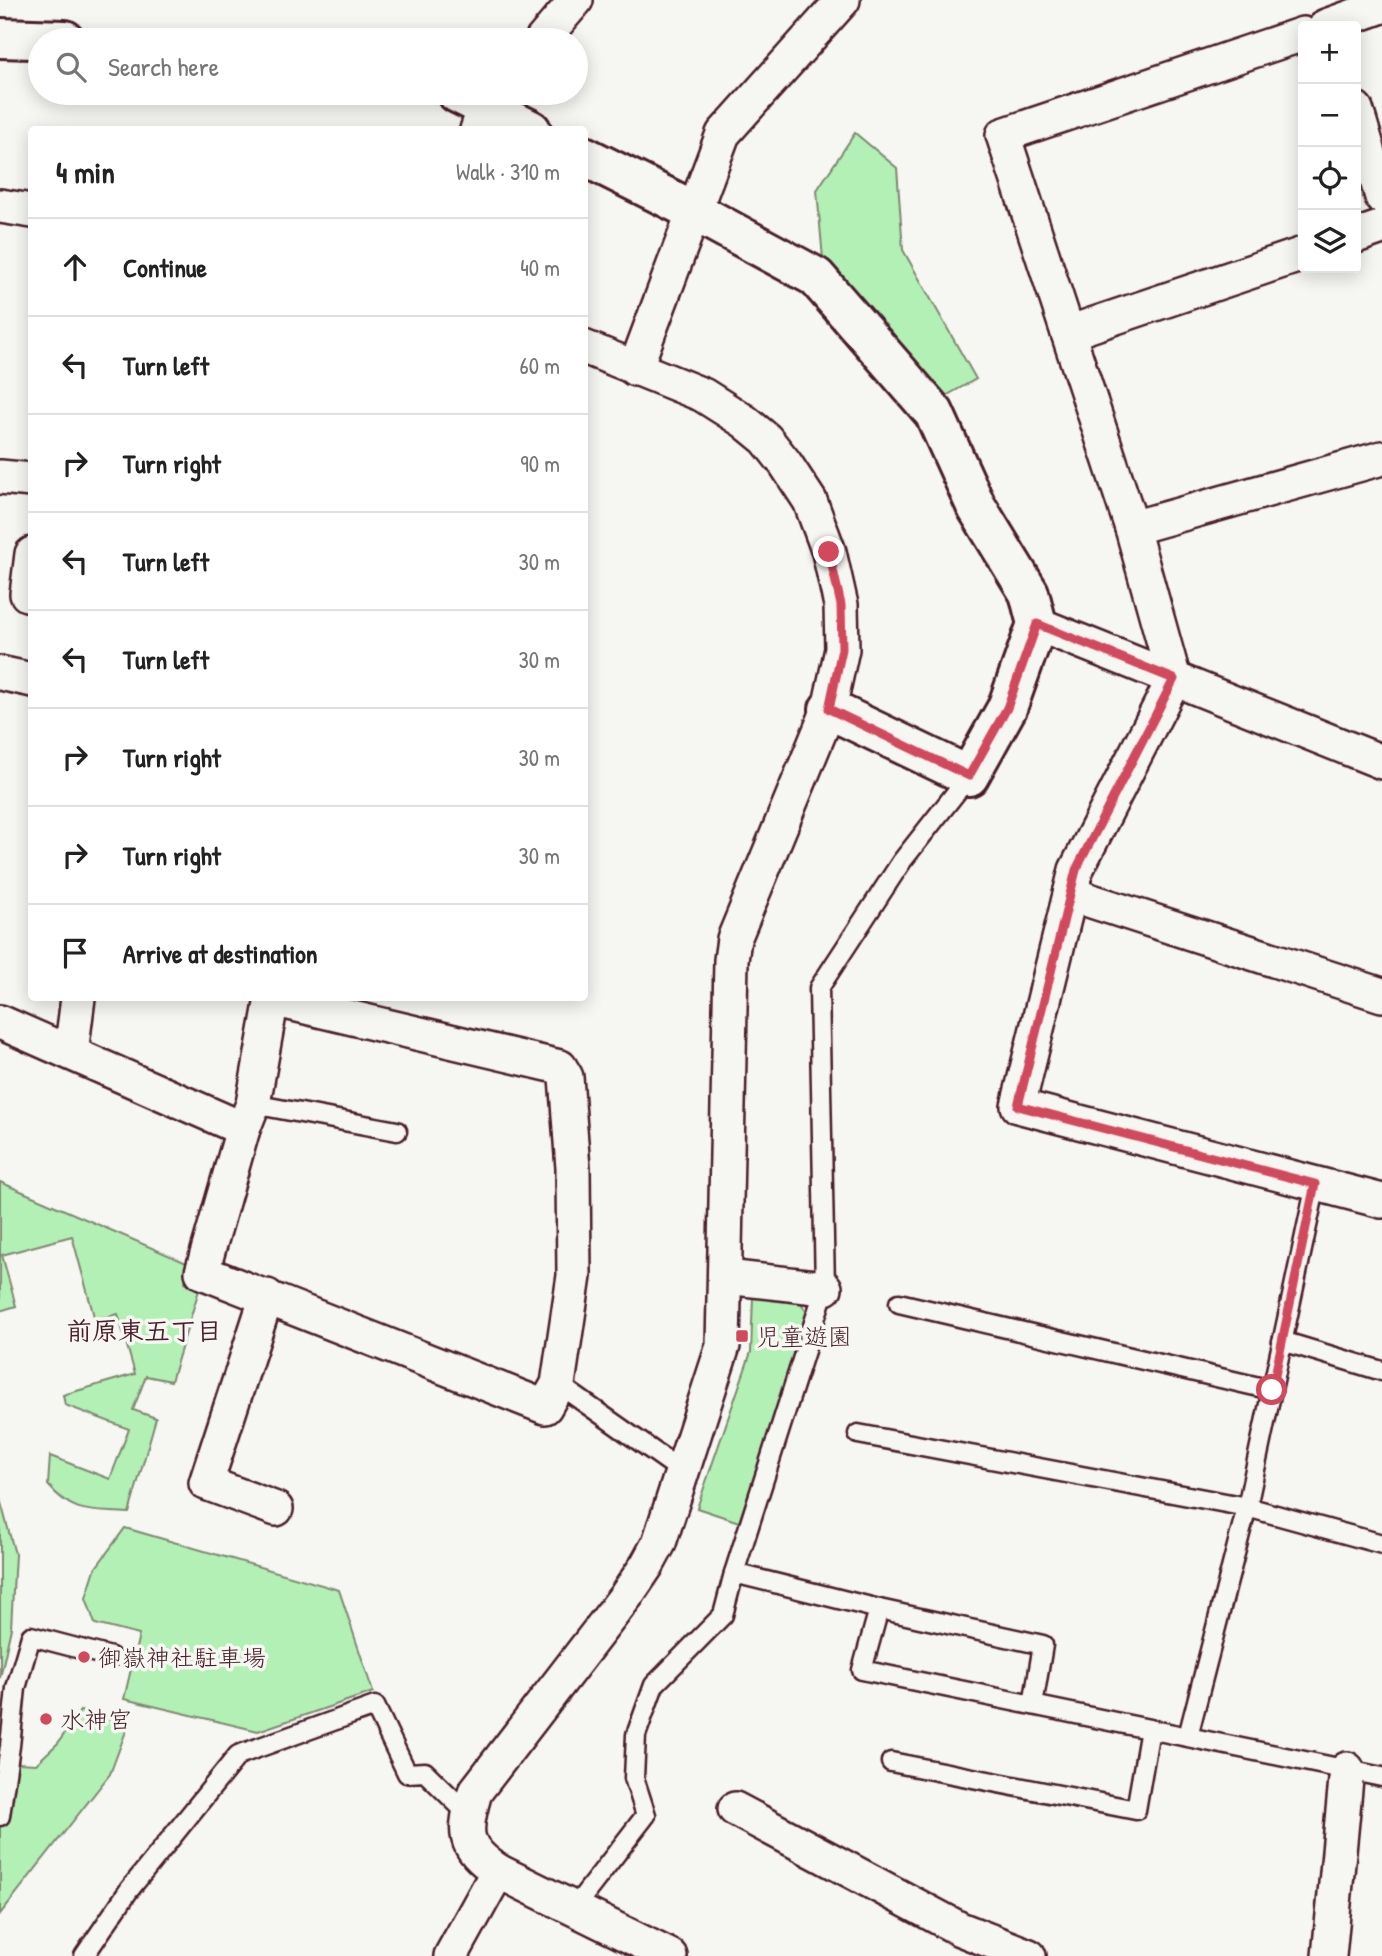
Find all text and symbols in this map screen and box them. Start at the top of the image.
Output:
map controls [1298,21,1361,273]
button: + [1298,21,1361,84]
search box [28,28,588,105]
icon: search [52,48,90,86]
text: Search here [108,49,219,84]
button: − [1298,84,1361,147]
button: locate [1298,147,1361,210]
text: 4 min [56,152,115,192]
text: Walk · 310 m [456,156,560,187]
button: layers [1298,210,1361,273]
icon: ahead [56,248,94,286]
text: Continue [123,250,207,285]
text: 40 m [520,252,560,283]
icon: left [56,346,94,384]
text: Turn left [123,348,209,383]
text: 60 m [520,350,560,381]
icon: right [56,444,94,482]
text: Turn right [123,446,221,481]
text: 90 m [520,448,560,479]
route end [813,536,844,567]
icon: left [56,542,94,580]
text: Turn left [123,544,209,579]
text: 30 m [518,546,560,577]
icon: left [56,640,94,678]
text: Turn left [123,642,209,677]
text: 30 m [518,644,560,675]
icon: right [56,738,94,776]
text: Turn right [123,740,221,775]
text: 30 m [518,742,560,773]
icon: right [56,836,94,874]
text: Turn right [123,838,221,873]
text: 30 m [518,840,560,871]
icon: arrive [56,934,94,972]
text: Arrive at destination [123,936,318,971]
district label: 前原東五丁目 [66,1313,222,1348]
place label: 児童遊園 [756,1320,852,1352]
marker: 児童遊園 [734,1328,750,1344]
route start [1256,1374,1287,1405]
place label: 御嶽神社駐車場 [98,1641,266,1673]
marker: 御嶽神社駐車場 [76,1649,92,1665]
place label: 水神宮 [60,1703,132,1735]
marker: 水神宮 [38,1711,54,1727]

